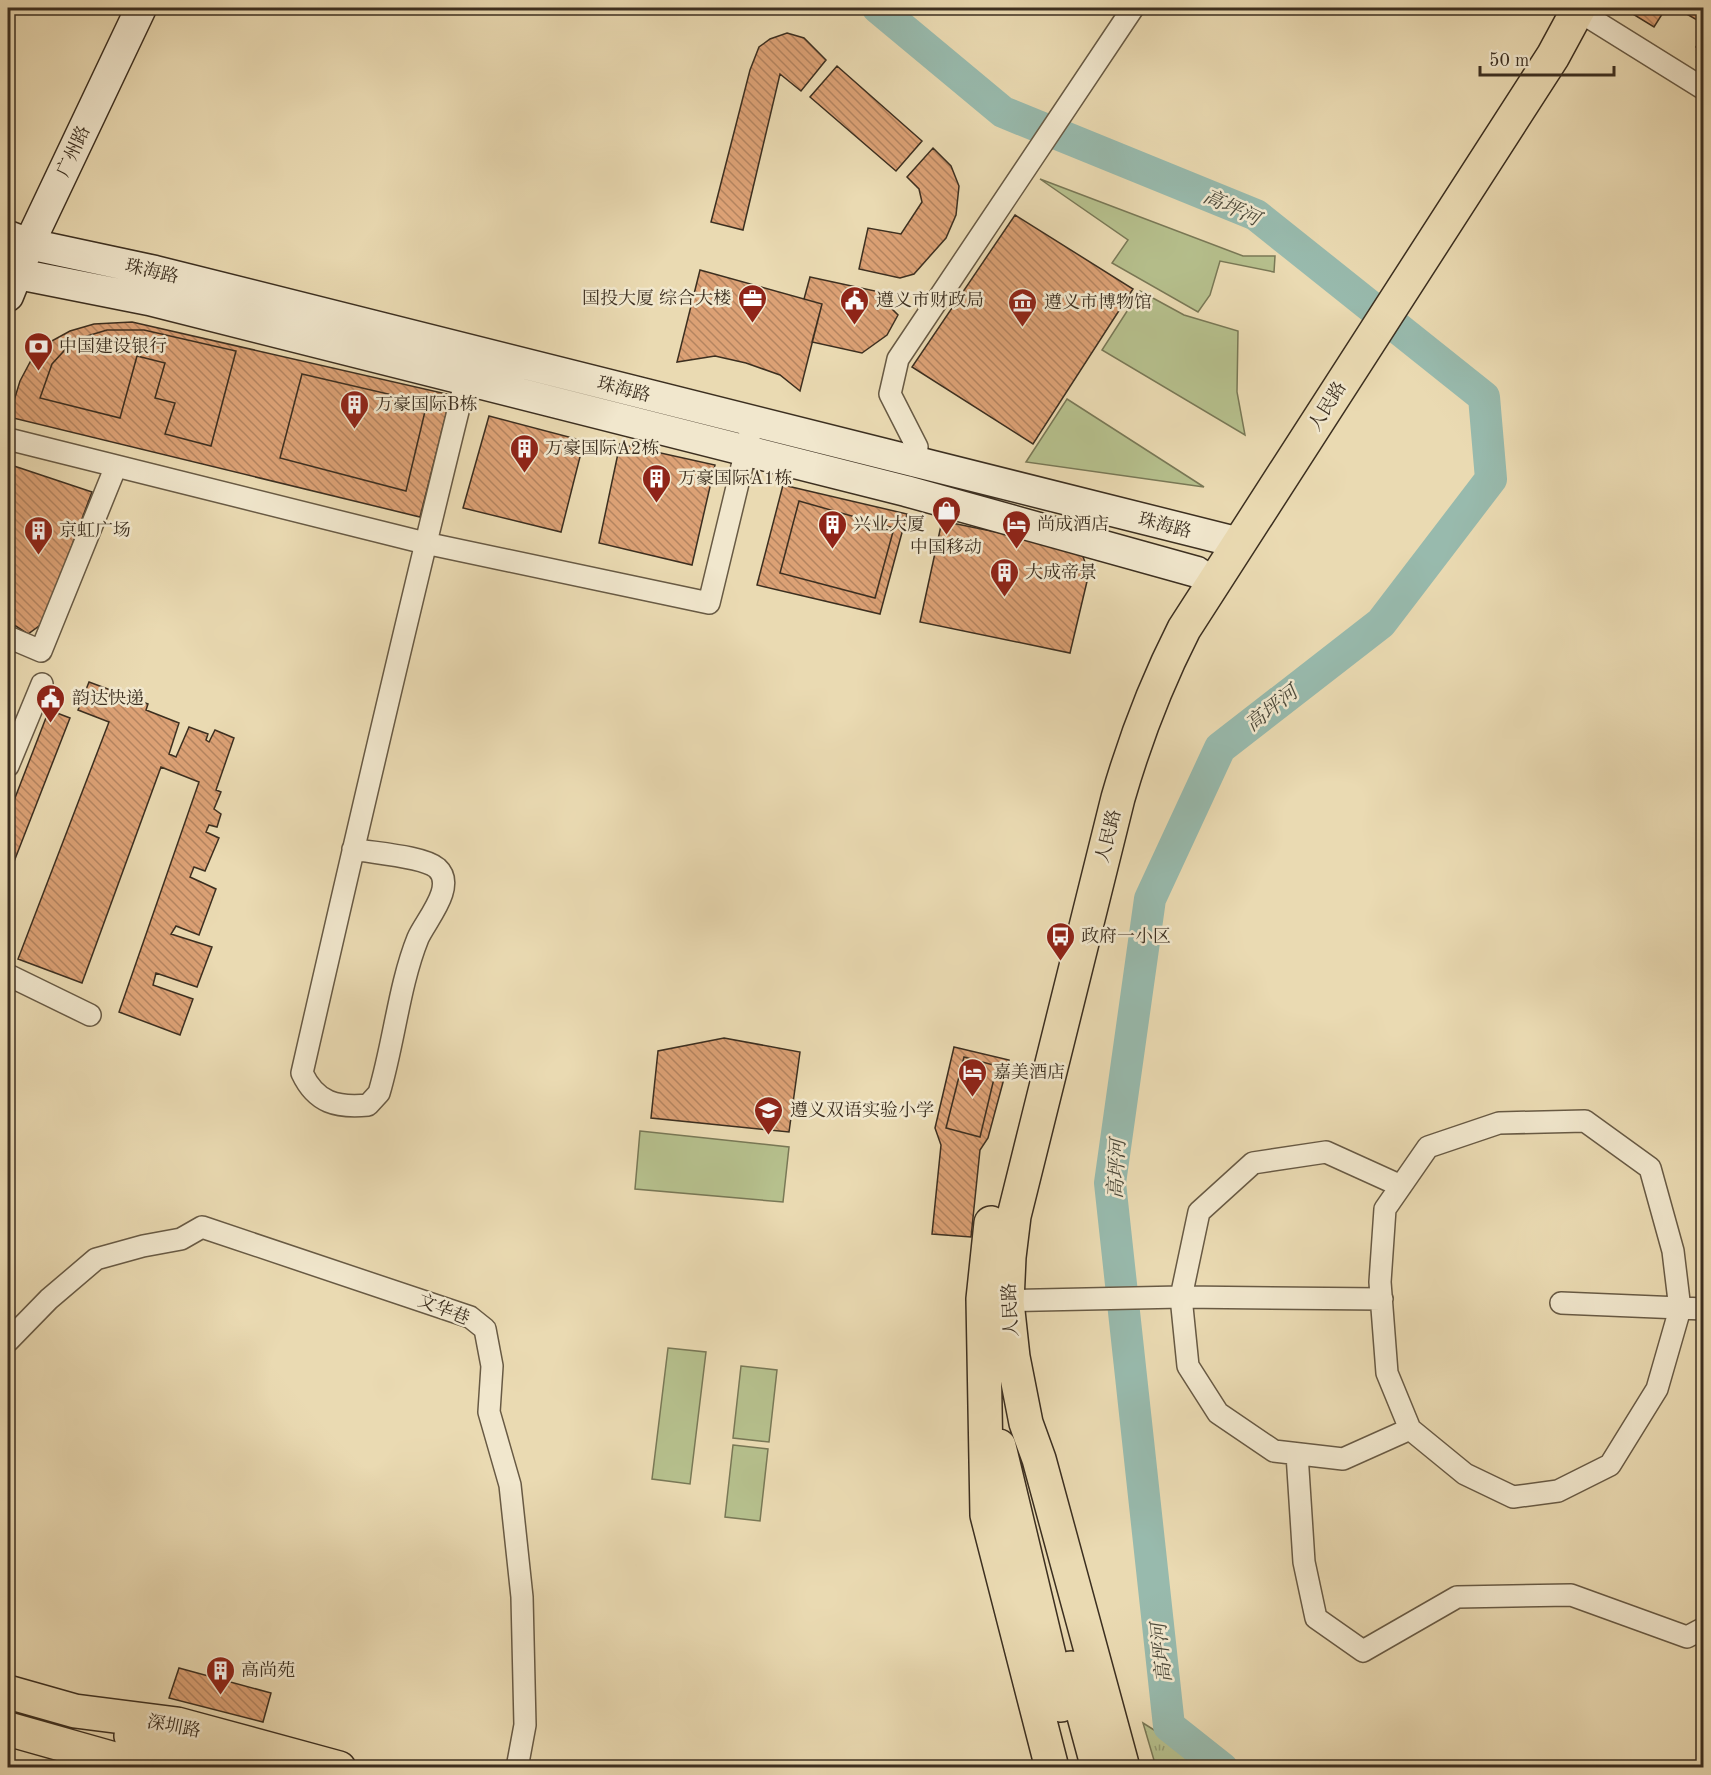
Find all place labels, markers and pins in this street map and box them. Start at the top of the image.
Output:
office icon: 国投大厦 综合大楼 [736,282,768,324]
public building icon: 遵义市财政局 [839,284,871,326]
museum icon: 遵义市博物馆 [1007,286,1039,328]
place label: 国投大厦 综合大楼 [582,288,731,308]
place label: 遵义市财政局 [876,290,984,310]
place label: 遵义市博物馆 [1044,292,1152,312]
bank icon: 中国建设银行 [22,330,54,372]
place label: 中国建设银行 [59,336,167,356]
building icon: 万豪国际B栋 [338,388,370,430]
place label: 万豪国际B栋 [375,394,477,414]
building icon: 万豪国际A2栋 [508,432,540,474]
place label: 万豪国际A2栋 [545,438,659,458]
building icon: 万豪国际A1栋 [641,462,673,504]
place label: 万豪国际A1栋 [678,468,792,488]
shop icon: 中国移动 [930,494,962,536]
building icon: 兴业大厦 [816,508,848,550]
hotel icon: 尚成酒店 [1000,508,1032,550]
building icon: 京虹广场 [22,514,54,556]
place label: 兴业大厦 [853,514,925,534]
place label: 尚成酒店 [1037,514,1109,534]
place label: 京虹广场 [59,520,131,540]
place label: 中国移动 [910,537,982,557]
building icon: 大成帝景 [988,556,1020,598]
place label: 大成帝景 [1025,562,1097,582]
public building icon: 韵达快递 [35,682,67,724]
place label: 韵达快递 [72,688,144,708]
bus stop icon: 政府一小区 [1044,920,1076,962]
place label: 政府一小区 [1081,926,1171,946]
hotel icon: 嘉美酒店 [956,1056,988,1098]
place label: 嘉美酒店 [993,1062,1065,1082]
school or university icon: 遵义双语实验小学 [753,1094,785,1136]
place label: 遵义双语实验小学 [790,1100,934,1120]
building icon: 高尚苑 [204,1654,236,1696]
place label: 高尚苑 [241,1660,295,1680]

